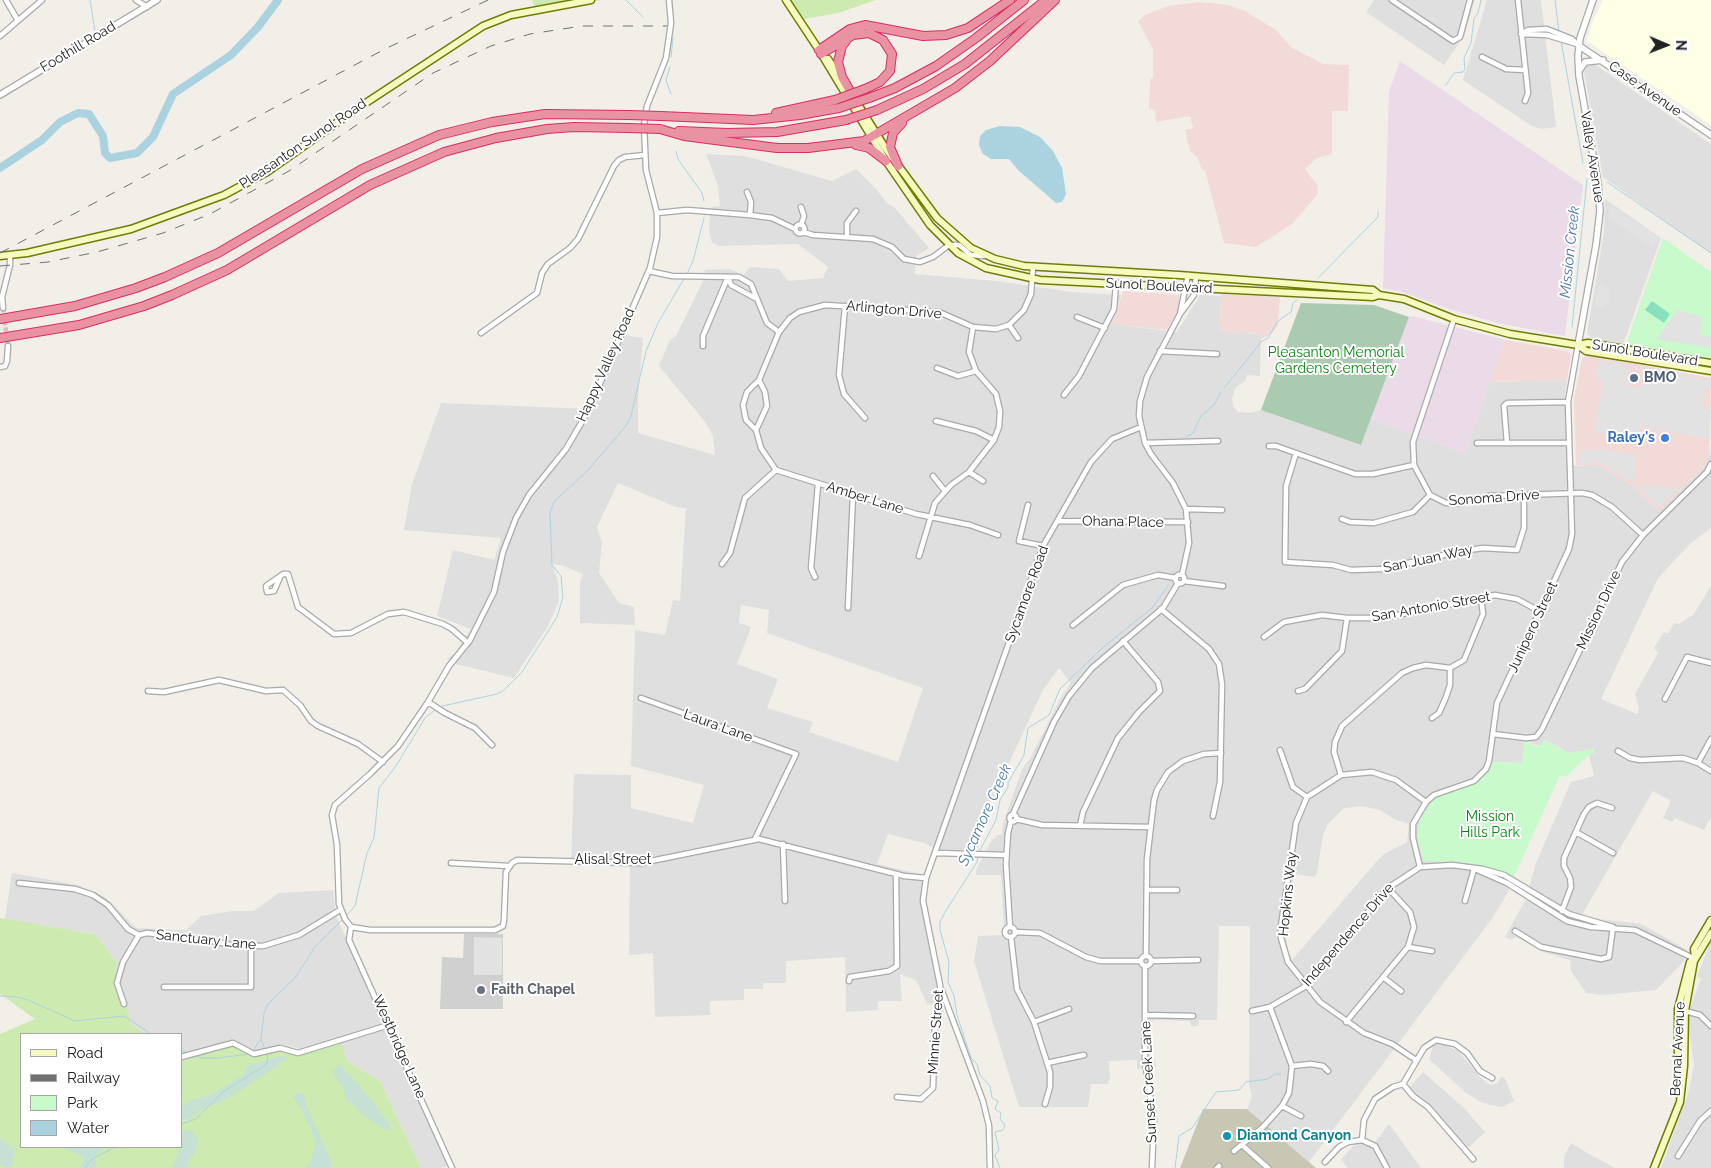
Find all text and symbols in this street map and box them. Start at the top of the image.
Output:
street label: Foothill Road [37,18,119,76]
north arrow [1641,20,1691,70]
text: N [1673,40,1689,51]
street label: Case Avenue [1605,58,1685,120]
street label: Pleasanton Sunol Road [236,95,370,193]
street label: Valley Avenue [1576,110,1608,204]
water label: Mission Creek [1556,205,1584,299]
street label: Sunol Boulevard [1105,275,1213,297]
street label: Arlington Drive [845,297,943,323]
street label: Happy Valley Road [573,305,639,425]
street label: Sunol Boulevard [1591,336,1699,370]
park label: Pleasanton Memorial Gardens Cemetery [1268,345,1404,378]
place label: BMO [1644,370,1676,386]
marker: BMO [1628,372,1640,384]
place label: Raley's [1607,430,1655,446]
marker: Raley's [1659,432,1671,444]
street label: Amber Lane [824,478,906,518]
street label: Sonoma Drive [1448,486,1540,510]
street label: Ohana Place [1082,513,1164,531]
street label: San Juan Way [1382,541,1474,577]
street label: Sycamore Road [1002,543,1052,645]
street label: Mission Drive [1573,568,1625,652]
street label: Junipero Street [1505,579,1561,675]
street label: San Antonio Street [1370,588,1492,626]
street label: Laura Lane [681,706,755,746]
water label: Sycamore Creek [954,761,1016,869]
park label: Mission Hills Park [1460,809,1520,842]
street label: Hopkins Way [1275,851,1301,937]
street label: Alisal Street [575,852,651,868]
street label: Independence Drive [1299,880,1397,990]
street label: Sanctuary Lane [155,926,257,954]
place label: Faith Chapel [491,982,575,998]
marker: Faith Chapel [475,984,487,996]
street label: Minnie Street [925,989,947,1075]
street label: Westbridge Lane [369,993,429,1101]
street label: Bernal Avenue [1667,1001,1689,1097]
street label: Sunset Creek Lane [1137,1021,1161,1143]
legend [20,1033,182,1148]
text: Road [67,1044,103,1062]
text: Railway [67,1069,120,1087]
text: Park [67,1094,98,1112]
text: Water [67,1119,109,1137]
place label: Diamond Canyon [1237,1128,1351,1144]
marker: Diamond Canyon [1221,1130,1233,1142]

